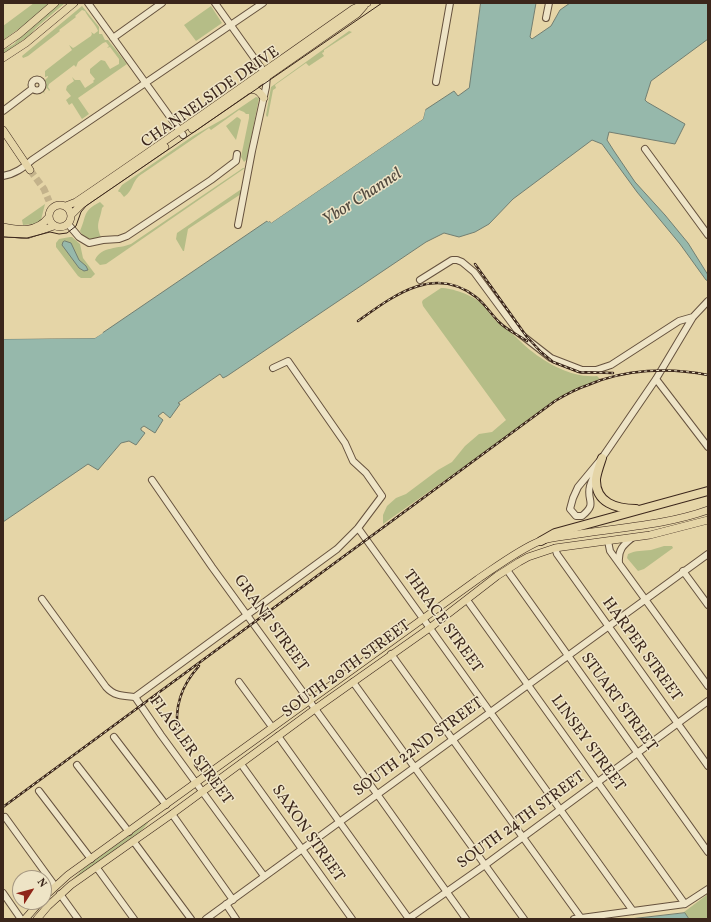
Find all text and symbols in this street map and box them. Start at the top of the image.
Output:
street label: CHANNELSIDE DRIVE [138,43,284,153]
water label: Ybor Channel [320,165,406,231]
street label: THRACE STREET [398,567,486,677]
street label: GRANT STREET [229,572,311,676]
street label: HARPER STREET [597,594,685,706]
street label: SOUTH 20TH STREET [279,617,415,723]
street label: STUART STREET [576,650,660,756]
street label: LINSEY STREET [546,692,628,796]
street label: FLAGLER STREET [144,693,236,809]
street label: SOUTH 22ND STREET [350,694,488,802]
street label: SOUTH 24TH STREET [454,768,590,874]
street label: SAXON STREET [266,782,348,886]
north arrow [12,870,52,910]
text: N [33,876,50,891]

